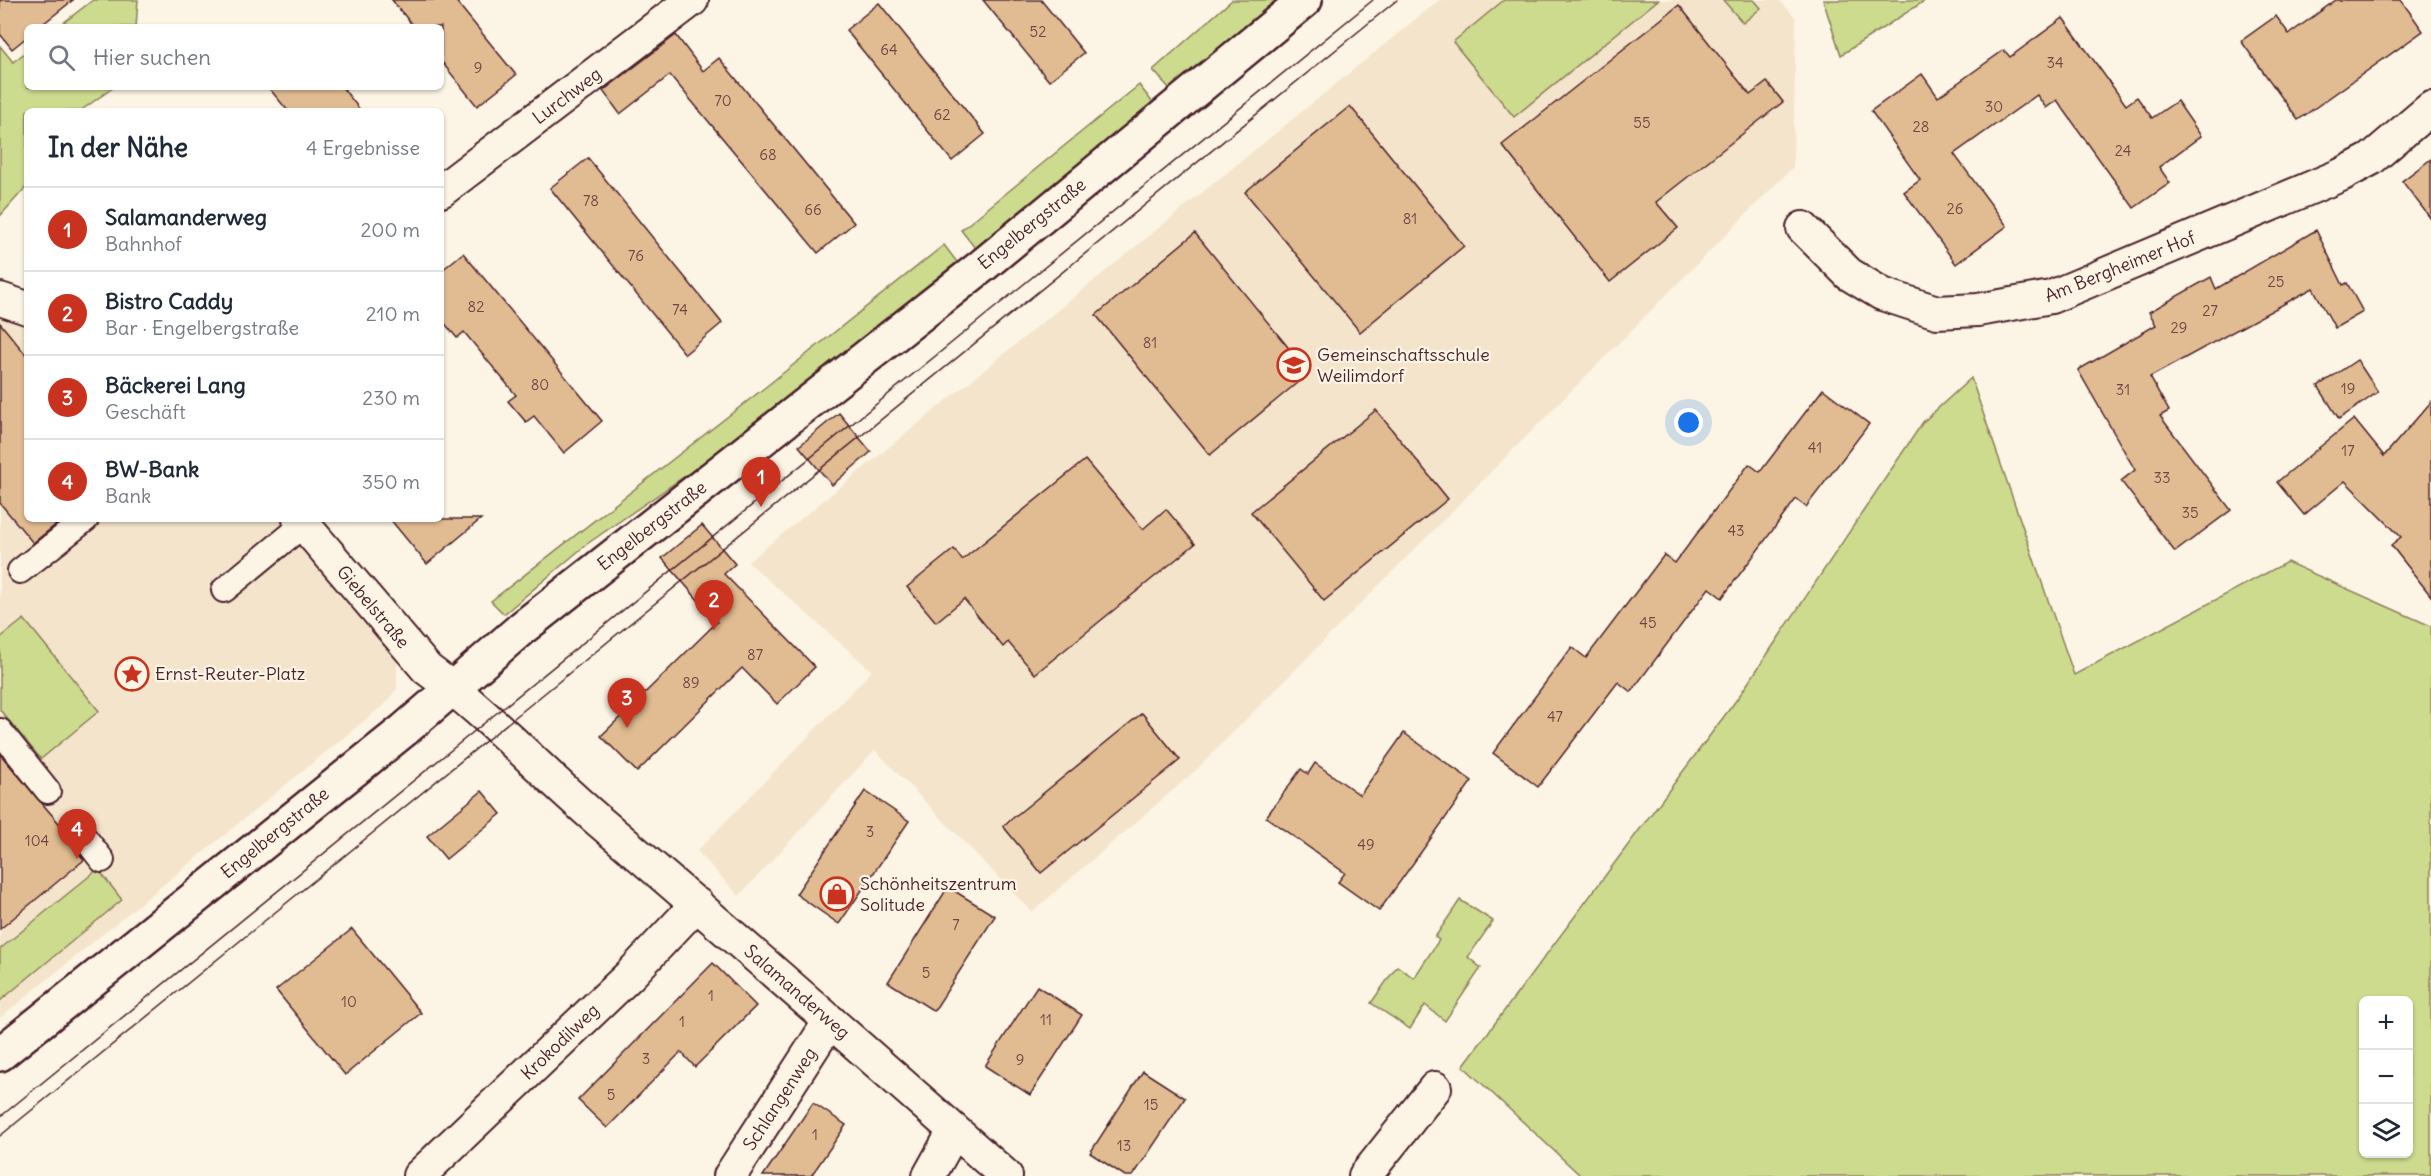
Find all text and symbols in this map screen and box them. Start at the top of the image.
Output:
house number: 52 [1030,22,1046,41]
search box [24,24,444,90]
house number: 64 [880,40,898,59]
icon: search [45,41,78,74]
text: Hier suchen [93,43,211,71]
house number: 34 [2046,53,2064,72]
house number: 9 [474,58,482,77]
street label: Lurchweg [528,62,606,129]
house number: 70 [714,91,732,110]
house number: 30 [1985,97,2003,116]
house number: 62 [934,105,950,124]
house number: 55 [1633,113,1651,132]
house number: 28 [1913,117,1929,136]
text: In der Nähe [48,131,188,164]
text: 4 Ergebnisse [306,135,420,160]
house number: 24 [2115,141,2132,160]
house number: 68 [759,145,777,164]
street label: Engelbergstraße [973,173,1090,274]
house number: 78 [583,191,599,210]
house number: 26 [1947,199,1963,218]
house number: 66 [804,200,822,219]
text: Salamanderweg [105,203,267,231]
house number: 81 [1403,209,1417,228]
text: 1 [64,217,71,242]
text: 200 m [360,217,420,242]
street label: Am Bergheimer Hof [2041,225,2199,307]
text: Bahnhof [105,231,182,256]
house number: 76 [628,246,644,265]
house number: 25 [2268,272,2284,291]
text: Bistro Caddy [105,287,233,315]
house number: 82 [468,297,484,316]
house number: 74 [672,300,688,319]
text: 2 [62,301,73,326]
text: 210 m [366,301,420,326]
house number: 27 [2202,301,2218,320]
text: Bar · Engelbergstraße [105,315,299,340]
house number: 29 [2171,318,2187,337]
house number: 81 [1143,333,1157,352]
place label: Gemeinschaftsschule Weilimdorf [1317,343,1490,387]
school or university icon: Gemeinschaftsschule Weilimdorf [1276,347,1312,383]
text: Bäckerei Lang [105,371,246,399]
house number: 80 [531,375,549,394]
house number: 19 [2341,379,2355,398]
house number: 31 [2116,380,2130,399]
text: 3 [62,385,73,410]
text: 230 m [362,385,420,410]
text: Geschäft [105,399,186,424]
your location [1674,408,1703,437]
house number: 41 [1808,438,1822,457]
house number: 17 [2341,441,2355,460]
text: BW-Bank [105,455,199,483]
pin: 1 [742,458,780,507]
house number: 33 [2153,468,2171,487]
text: 4 [62,469,73,494]
text: 350 m [362,469,420,494]
street label: Engelbergstraße [592,476,711,576]
text: Bank [105,483,151,508]
house number: 35 [2181,503,2199,522]
house number: 43 [1727,521,1745,540]
street label: Giebelstraße [332,560,415,653]
pin: 2 [694,580,734,630]
house number: 45 [1639,613,1657,632]
house number: 87 [747,645,763,664]
place icon: Ernst-Reuter-Platz [114,656,150,692]
place label: Ernst-Reuter-Platz [155,662,306,685]
house number: 89 [682,673,700,692]
pin: 3 [608,678,646,728]
house number: 47 [1547,707,1563,726]
street label: Engelbergstraße [216,782,333,883]
pin: 4 [58,810,97,859]
house number: 3 [866,822,874,841]
house number: 104 [25,831,50,850]
house number: 49 [1357,835,1375,854]
place label: Schönheitszentrum Solitude [860,872,1017,916]
shop icon: Schönheitszentrum Solitude [819,876,855,912]
house number: 7 [952,915,960,934]
street label: Salamanderweg [740,939,855,1044]
house number: 5 [922,963,930,982]
house number: 1 [708,986,714,1005]
house number: 10 [341,992,357,1011]
map controls [2359,996,2413,1158]
button: + [2359,996,2413,1050]
street label: Krokodilweg [516,999,604,1085]
house number: 11 [1040,1010,1052,1029]
house number: 1 [679,1012,685,1031]
street label: Schlangenweg [738,1043,821,1155]
house number: 3 [642,1049,650,1068]
house number: 9 [1016,1050,1024,1069]
button: − [2359,1050,2413,1104]
house number: 5 [607,1085,615,1104]
house number: 15 [1144,1095,1158,1114]
button: layers [2359,1104,2413,1158]
house number: 1 [812,1125,818,1144]
house number: 13 [1117,1136,1131,1155]

